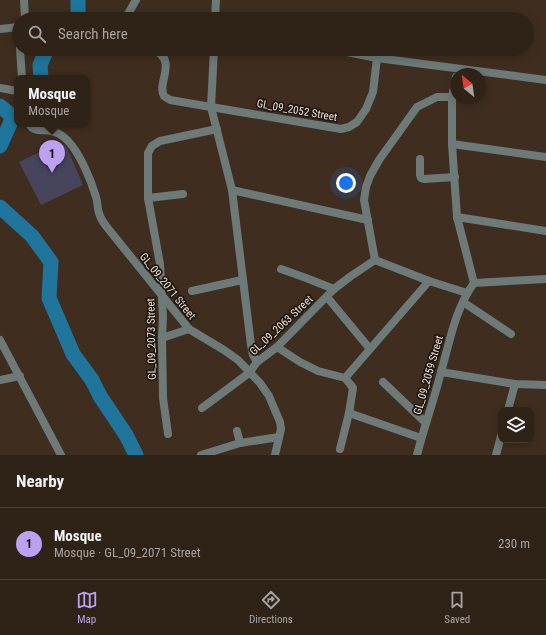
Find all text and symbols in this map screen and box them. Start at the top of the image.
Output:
search box [12,12,534,56]
icon: search [26,23,48,45]
text: Search here [58,25,128,43]
north arrow [450,68,486,104]
popup [14,75,90,127]
text: Mosque [28,85,76,103]
street label: GL_09_2052 Street [256,97,338,124]
text: Mosque [28,103,69,118]
pin: 1 [39,140,65,173]
your location [336,173,356,193]
street label: GL_09_2071 Street [137,251,198,322]
street label: GL_09_2063 Street [247,293,316,358]
street label: GL_09_2073 Street [144,298,159,380]
street label: GL_09_2059 Street [411,334,446,416]
map controls [498,407,534,443]
button: layers [498,407,534,443]
text: Nearby [16,471,64,491]
text: Mosque [54,527,102,545]
text: 1 [26,536,32,551]
text: 230 m [498,536,530,551]
text: Mosque · GL_09_2071 Street [54,545,201,560]
tab: Map [76,589,98,626]
tab: Directions [249,589,293,626]
tab: Saved [444,589,470,626]

